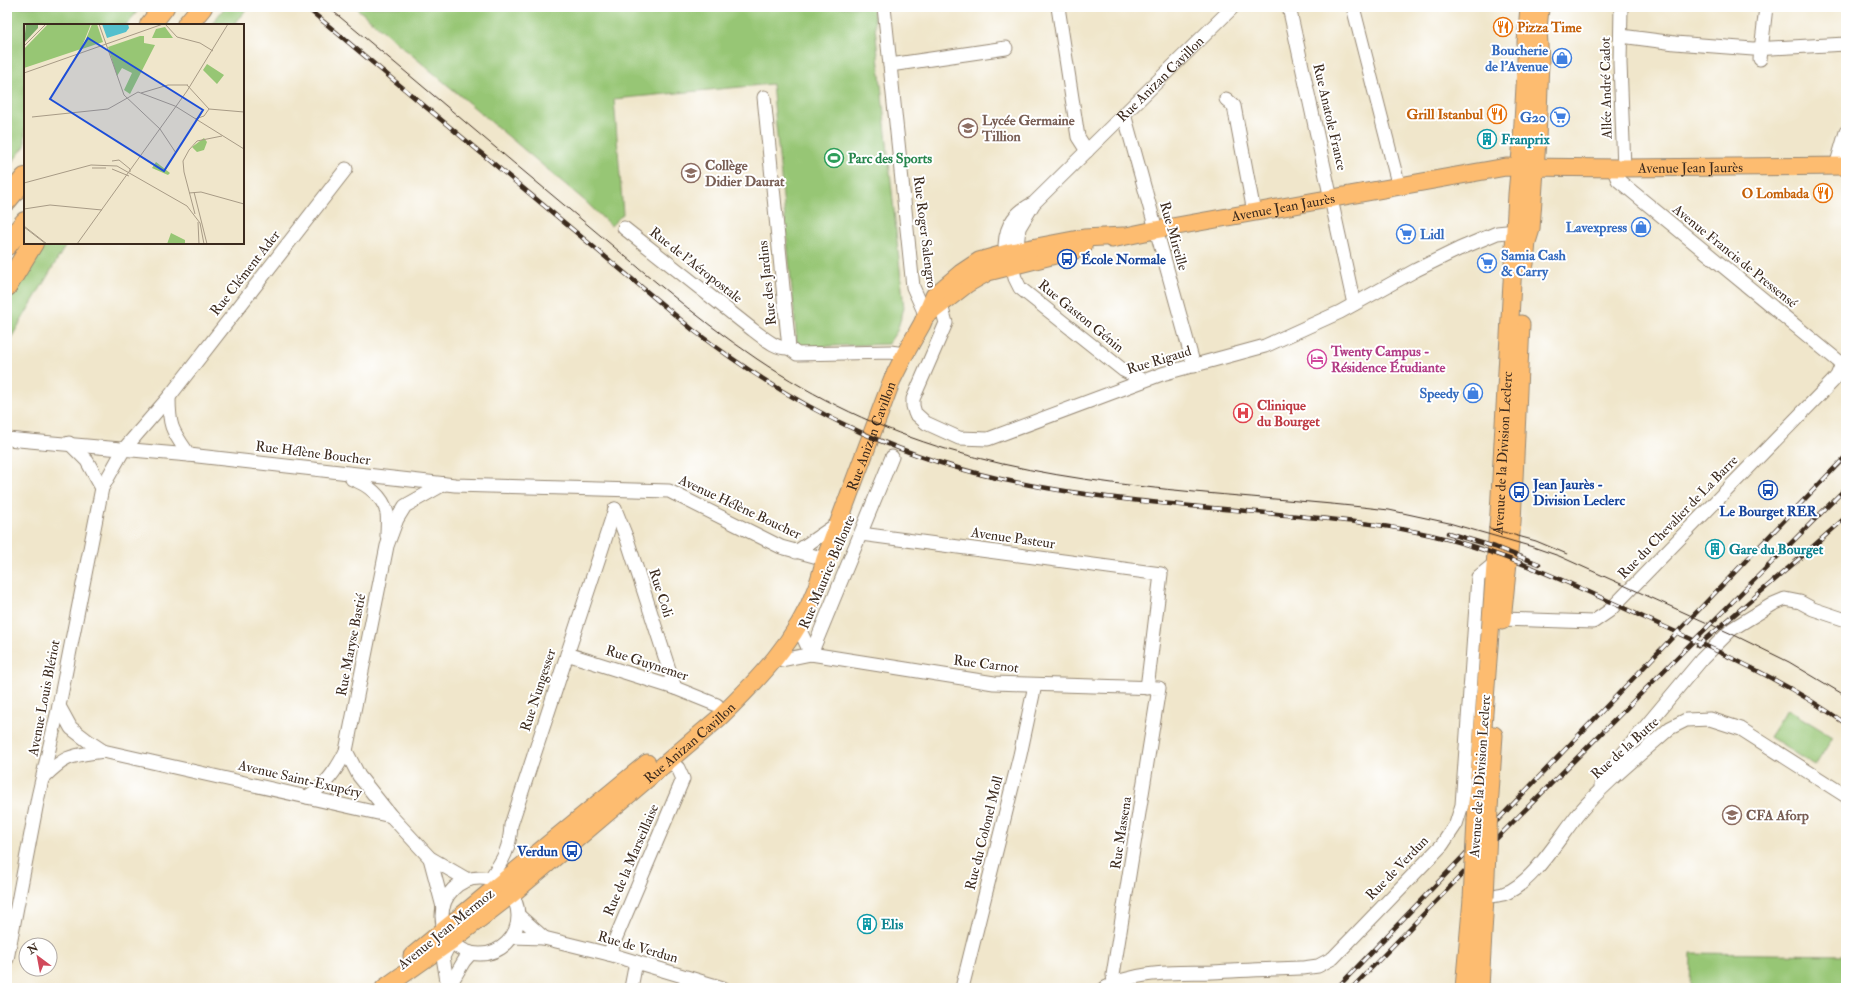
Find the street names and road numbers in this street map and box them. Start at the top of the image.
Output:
street label: Rue Anizan Cavillon [1113,32,1207,125]
street label: Allée André Cadot [1597,37,1615,140]
street label: Rue Anatole France [1309,62,1351,172]
street label: Avenue Jean Jaurès [1637,158,1743,176]
street label: Rue Roger Salengro [910,175,940,289]
street label: Avenue Jean Jaurès [1229,189,1336,225]
street label: Rue Mireille [1156,200,1192,273]
street label: Avenue Francis de Pressensé [1669,200,1801,312]
street label: Rue de l'Aéropostale [646,223,746,307]
street label: Rue Clément Ader [206,226,284,319]
street label: Rue des Jardins [754,240,780,326]
street label: Rue Gaston Génin [1035,276,1127,356]
street label: Rue Rigaud [1125,342,1193,378]
street label: Avenue de la Division Leclerc [1489,370,1516,536]
street label: Rue Anizan Cavillon [843,379,899,493]
street label: Rue Hélène Boucher [255,438,372,469]
street label: Rue du Chevalier de La Barre [1615,452,1742,582]
street label: Avenue Hélène Boucher [675,471,805,543]
street label: Rue Maurice Bellonte [795,512,859,632]
street label: Avenue Pasteur [969,524,1057,552]
street label: Rue Coli [645,567,677,620]
street label: Rue Maryse Bastié [333,592,370,698]
street label: Avenue Louis Blériot [24,638,64,758]
street label: Rue Guynemer [603,642,691,686]
street label: Rue Nungesser [517,646,560,734]
street label: Rue Carnot [952,652,1020,676]
street label: Avenue de la Division Leclerc [1466,694,1494,859]
street label: Rue Anizan Cavillon [640,699,739,787]
street label: Rue de la Butte [1588,713,1662,783]
street label: Avenue Saint-Exupéry [235,756,364,803]
street label: Rue du Colonel Moll [962,774,1006,892]
street label: Rue Massena [1107,795,1135,871]
street label: Rue de la Marseillaise [600,801,662,919]
street label: Rue de Verdun [1362,832,1432,904]
street label: Avenue Jean Mermoz [393,885,498,974]
street label: Rue de Verdun [596,927,680,967]

